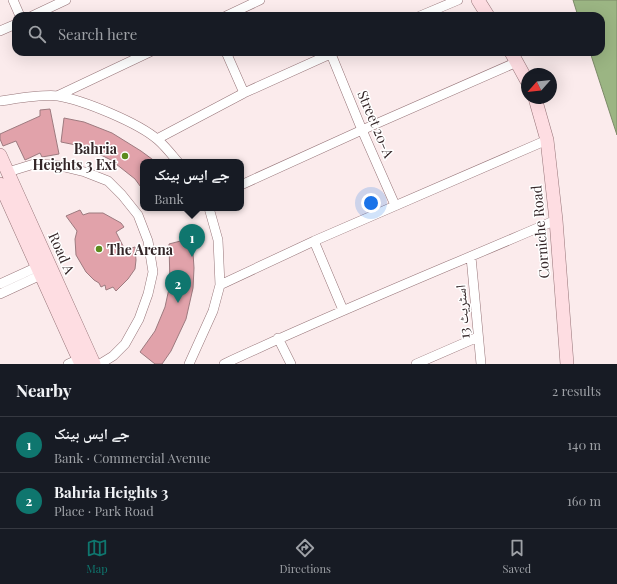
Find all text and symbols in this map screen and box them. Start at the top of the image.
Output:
search box [12,12,605,56]
icon: search [26,23,48,45]
text: Search here [58,24,137,44]
north arrow [521,68,557,104]
street label: Street 20-A [353,87,399,161]
place label: Bahria Heights 3 Ext [32,139,118,174]
marker: Bahria Heights 3 Ext [120,151,130,161]
popup [140,159,244,211]
text: جے ایس بینک [154,164,230,184]
street label: Corniche Road [526,185,554,279]
text: Bank [154,190,184,207]
your location [361,193,381,213]
pin: 1 [179,224,205,257]
street label: Road A [44,229,80,277]
place label: The Arena [107,240,174,259]
marker: The Arena [94,244,104,254]
pin: 2 [165,270,191,303]
street label: اسٹریٹ 13 [450,284,474,340]
text: Nearby [16,379,71,401]
text: 2 results [552,382,601,399]
text: جے ایس بینک [54,423,130,443]
text: 1 [27,436,31,453]
text: 140 m [567,436,601,453]
text: Bank · Commercial Avenue [54,449,211,466]
text: Bahria Heights 3 [54,482,168,502]
text: 2 [26,492,32,509]
text: 160 m [567,492,601,509]
text: Place · Park Road [54,502,154,519]
tab: Map [86,537,108,576]
tab: Directions [279,537,331,576]
tab: Saved [503,537,531,576]

